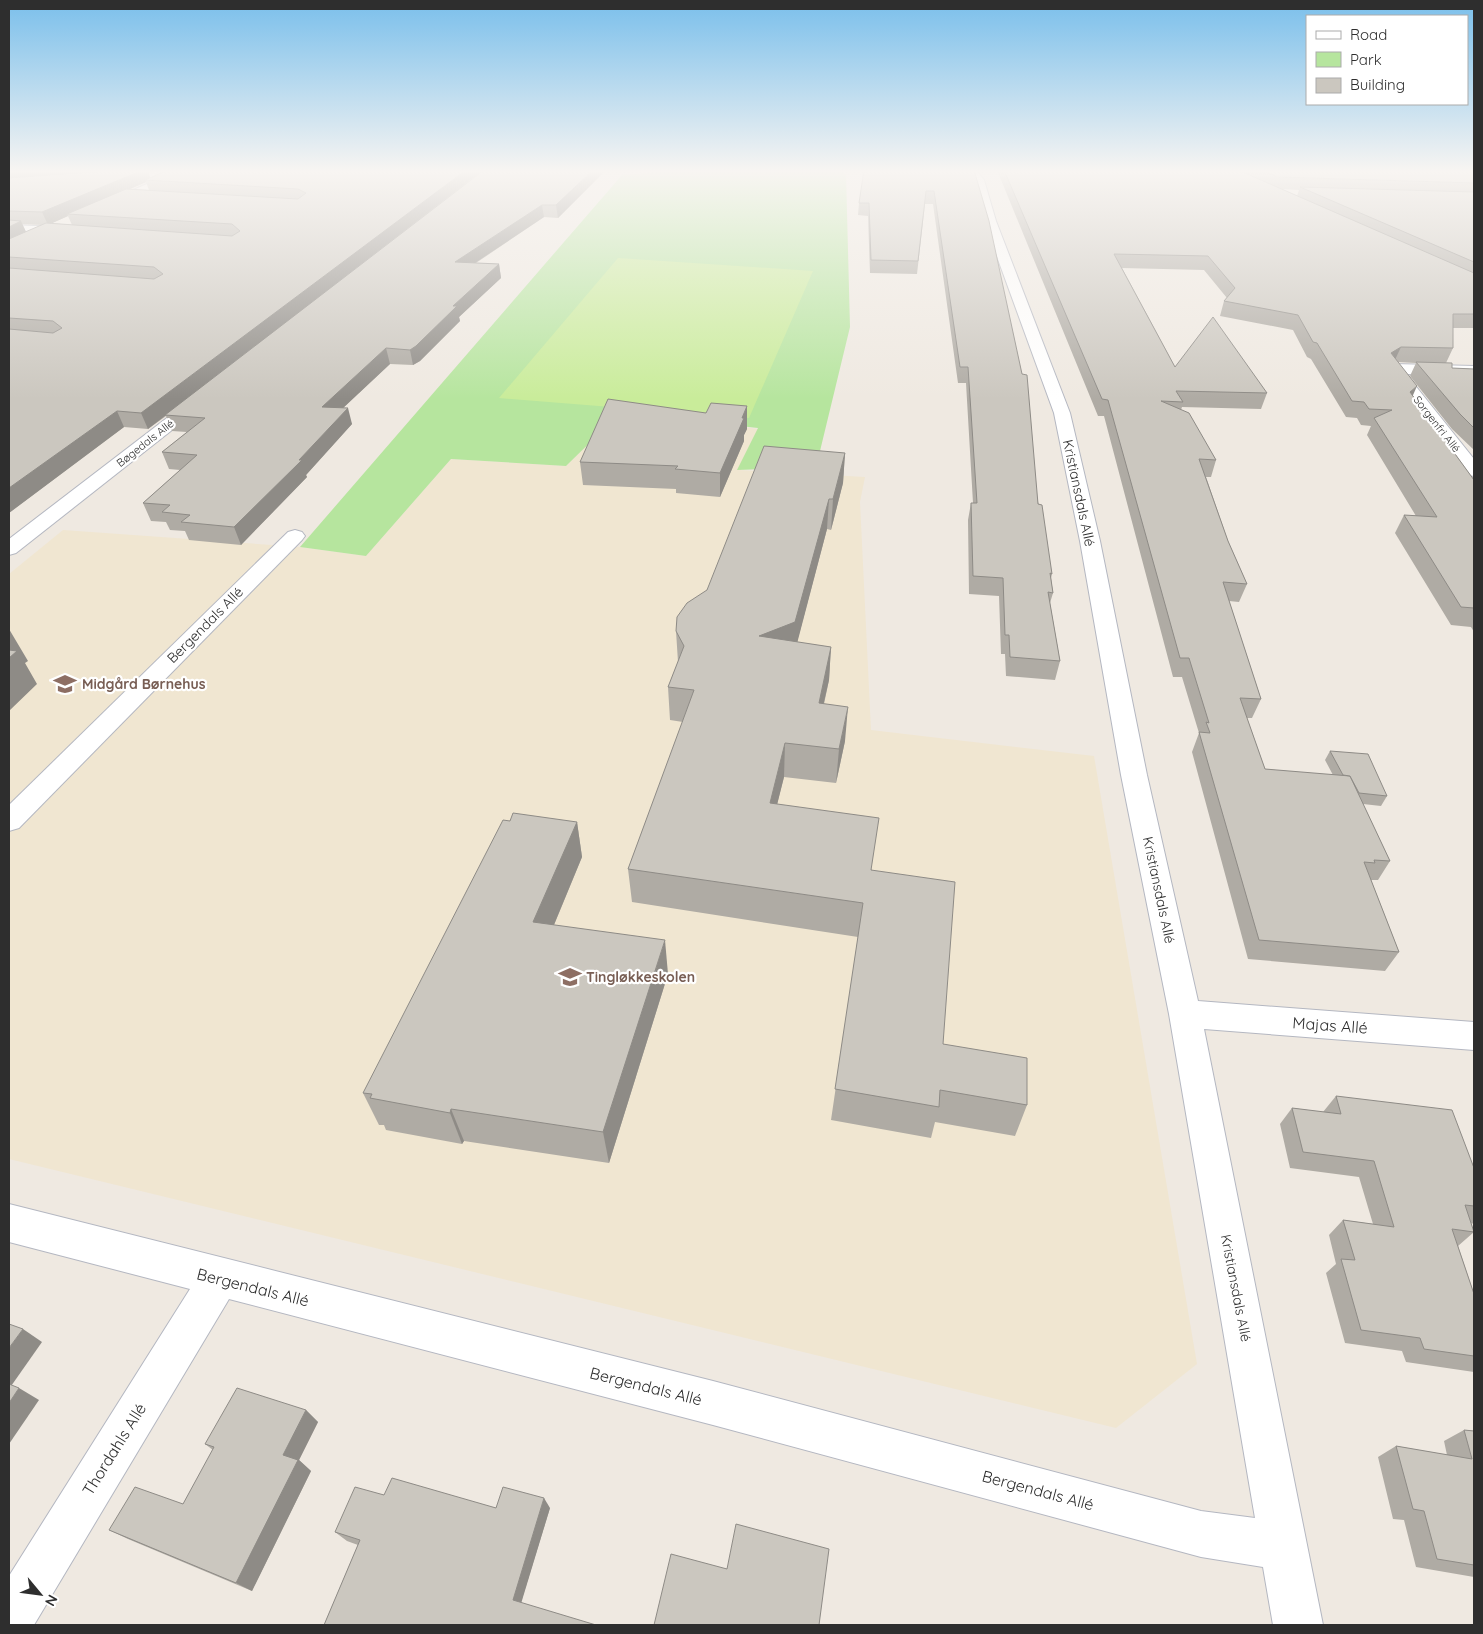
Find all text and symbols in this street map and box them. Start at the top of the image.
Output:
legend [1306,15,1468,105]
text: Road [1350,25,1387,44]
text: Park [1350,50,1382,69]
text: Building [1350,75,1405,94]
street label: Sorgenfri Allé [1411,393,1463,455]
street label: Bøgedals Allé [114,416,176,470]
street label: Kristiansdals Allé [1059,438,1099,548]
street label: Bergendals Allé [163,583,247,667]
school or university icon: Midgård Børnehus [52,671,78,697]
place label: Midgård Børnehus [82,675,206,693]
street label: Kristiansdals Allé [1139,835,1179,945]
school or university icon: Tingløkkeskolen [557,964,583,990]
place label: Tingløkkeskolen [586,968,695,986]
street label: Majas Allé [1292,1012,1368,1038]
street label: Kristiansdals Allé [1217,1233,1255,1343]
street label: Bergendals Allé [195,1263,311,1311]
street label: Bergendals Allé [588,1362,704,1410]
street label: Thordahls Allé [78,1399,150,1499]
street label: Bergendals Allé [980,1465,1096,1515]
north arrow [15,1569,65,1619]
text: N [41,1591,62,1609]

